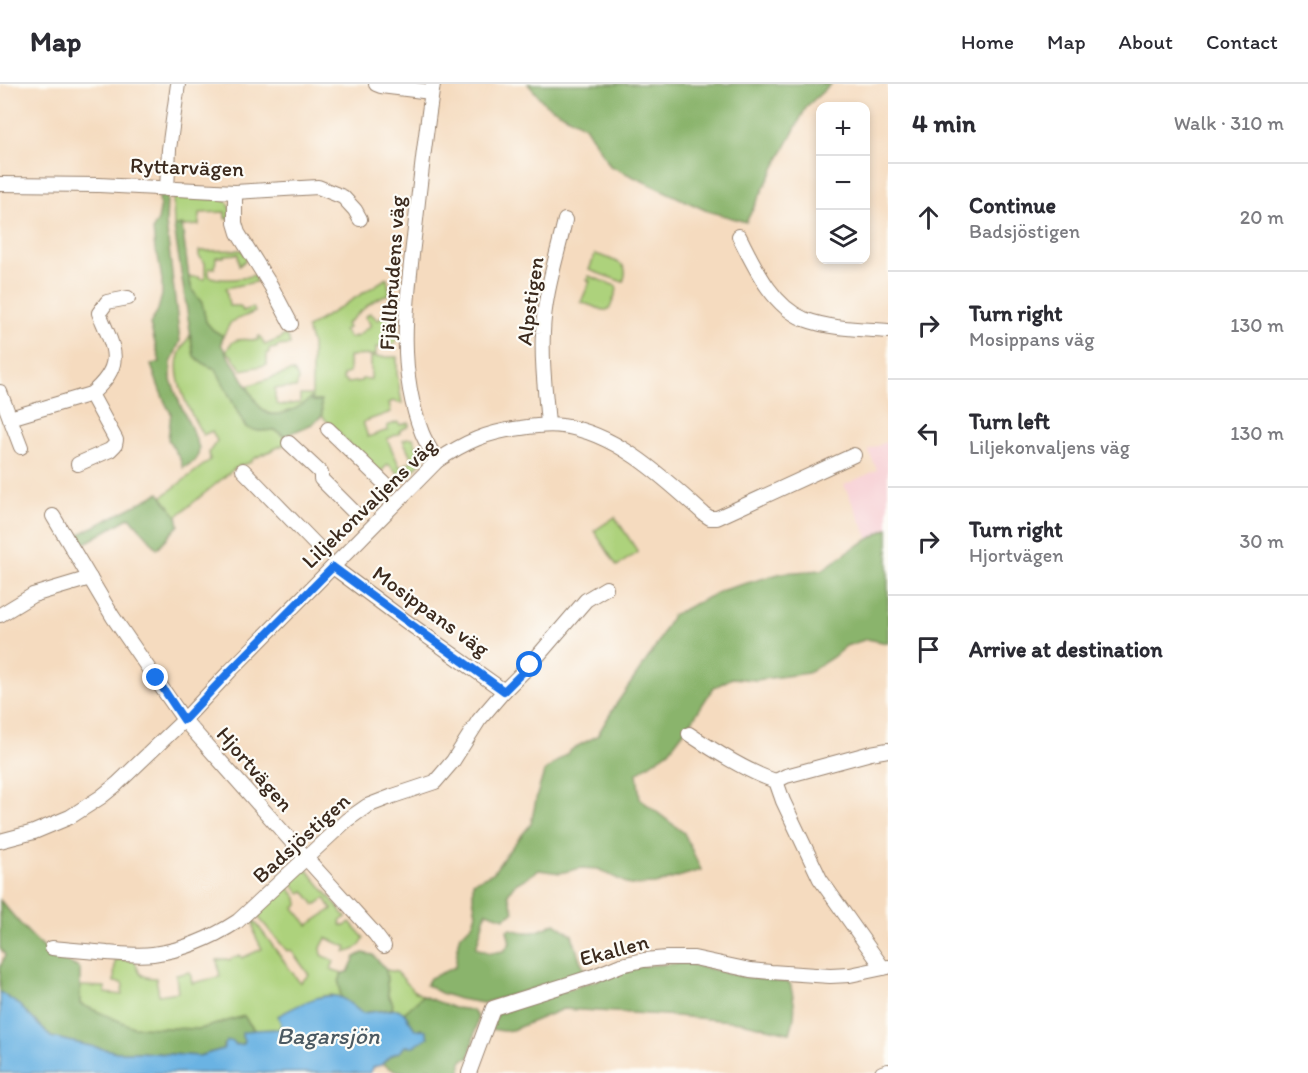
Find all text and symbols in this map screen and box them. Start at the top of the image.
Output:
text: Map [30,24,81,58]
text: Home [961,29,1014,54]
text: Map [1047,29,1086,54]
text: About [1119,29,1173,54]
text: Contact [1206,29,1278,54]
map controls [816,102,870,264]
button: + [816,102,870,156]
text: 4 min [912,107,976,139]
text: Walk · 310 m [1174,111,1284,135]
street label: Ryttarvägen [130,152,245,182]
button: − [816,156,870,210]
text: Continue [969,192,1056,219]
street label: Fjällbrudens väg [373,194,411,351]
icon: ahead [912,201,945,234]
text: 20 m [1240,205,1284,229]
button: layers [816,210,870,264]
text: Badsjöstigen [969,219,1080,243]
street label: Alpstigen [510,255,550,347]
text: Turn right [969,300,1063,327]
icon: right [912,309,945,342]
text: 130 m [1230,313,1284,337]
text: Mosippans väg [969,327,1094,351]
text: Turn left [969,408,1050,435]
icon: left [912,417,945,450]
text: 130 m [1230,421,1284,445]
street label: Liljekonvaljens väg [296,431,443,574]
text: Liljekonvaljens väg [969,435,1130,459]
text: Turn right [969,516,1063,543]
icon: right [912,525,945,558]
text: 30 m [1239,529,1284,553]
text: Hjortvägen [969,543,1064,567]
street label: Mosippans väg [367,560,495,663]
icon: arrive [912,633,945,666]
text: Arrive at destination [969,636,1163,663]
route start [516,651,542,677]
route end [142,664,168,690]
street label: Hjortvägen [211,721,300,818]
street label: Badsjöstigen [247,787,356,889]
street label: Ekallen [577,928,652,972]
water label: Bagarsjön [277,1021,380,1050]

